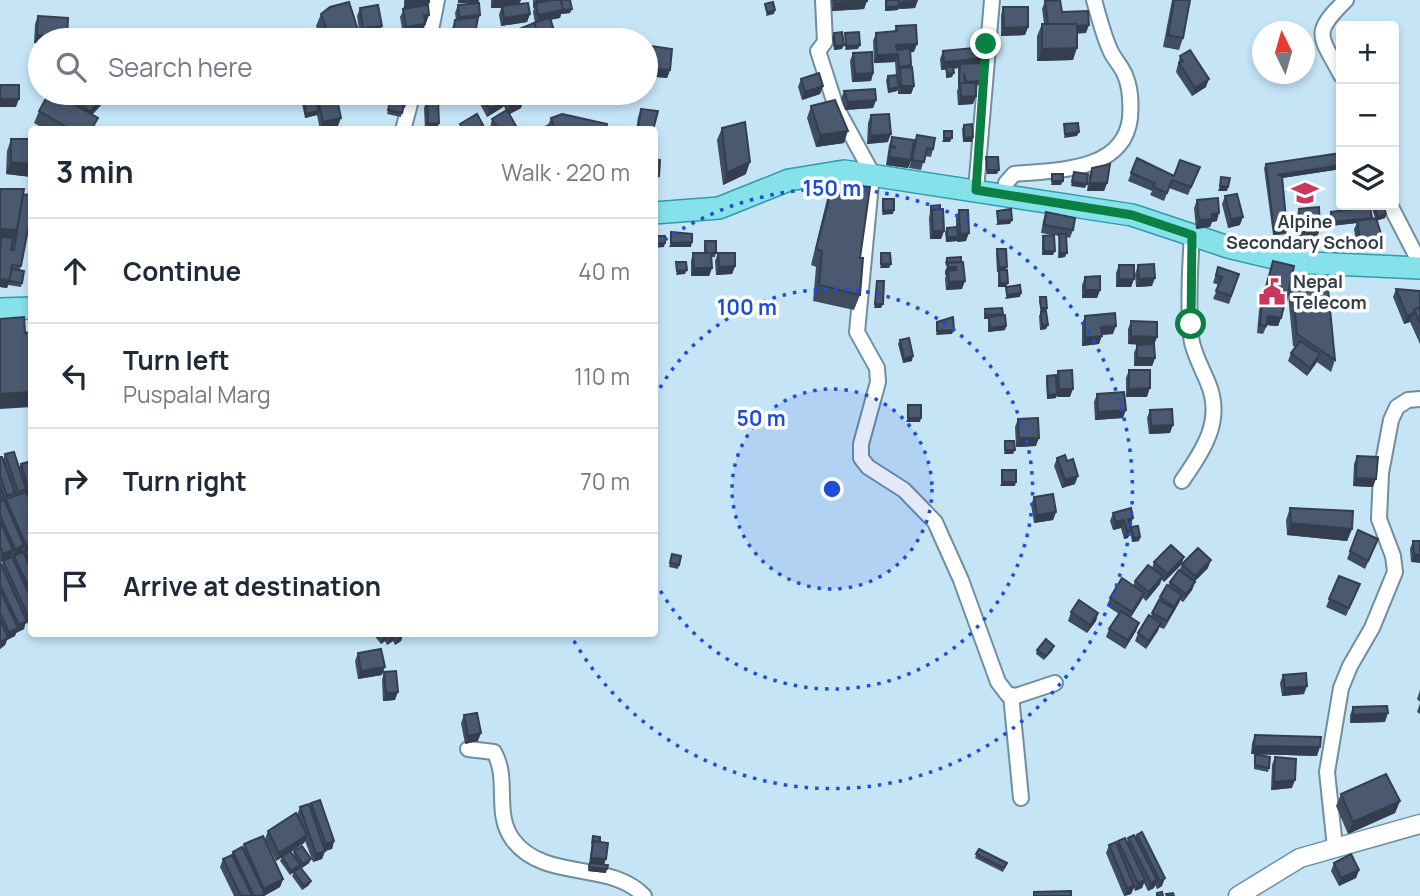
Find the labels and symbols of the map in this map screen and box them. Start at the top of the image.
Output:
north arrow [1252,21,1315,84]
route end [970,28,1001,59]
text: 150 m [803,174,861,202]
school or university icon: Alpine Secondary School [1290,178,1320,208]
place label: Alpine Secondary School [1226,209,1384,254]
place label: Nepal Telecom [1293,269,1367,314]
public building icon: Nepal Telecom [1257,277,1287,307]
text: 100 m [717,293,777,321]
route start [1175,308,1206,339]
text: 50 m [736,404,786,432]
centre of rings [820,477,844,501]

